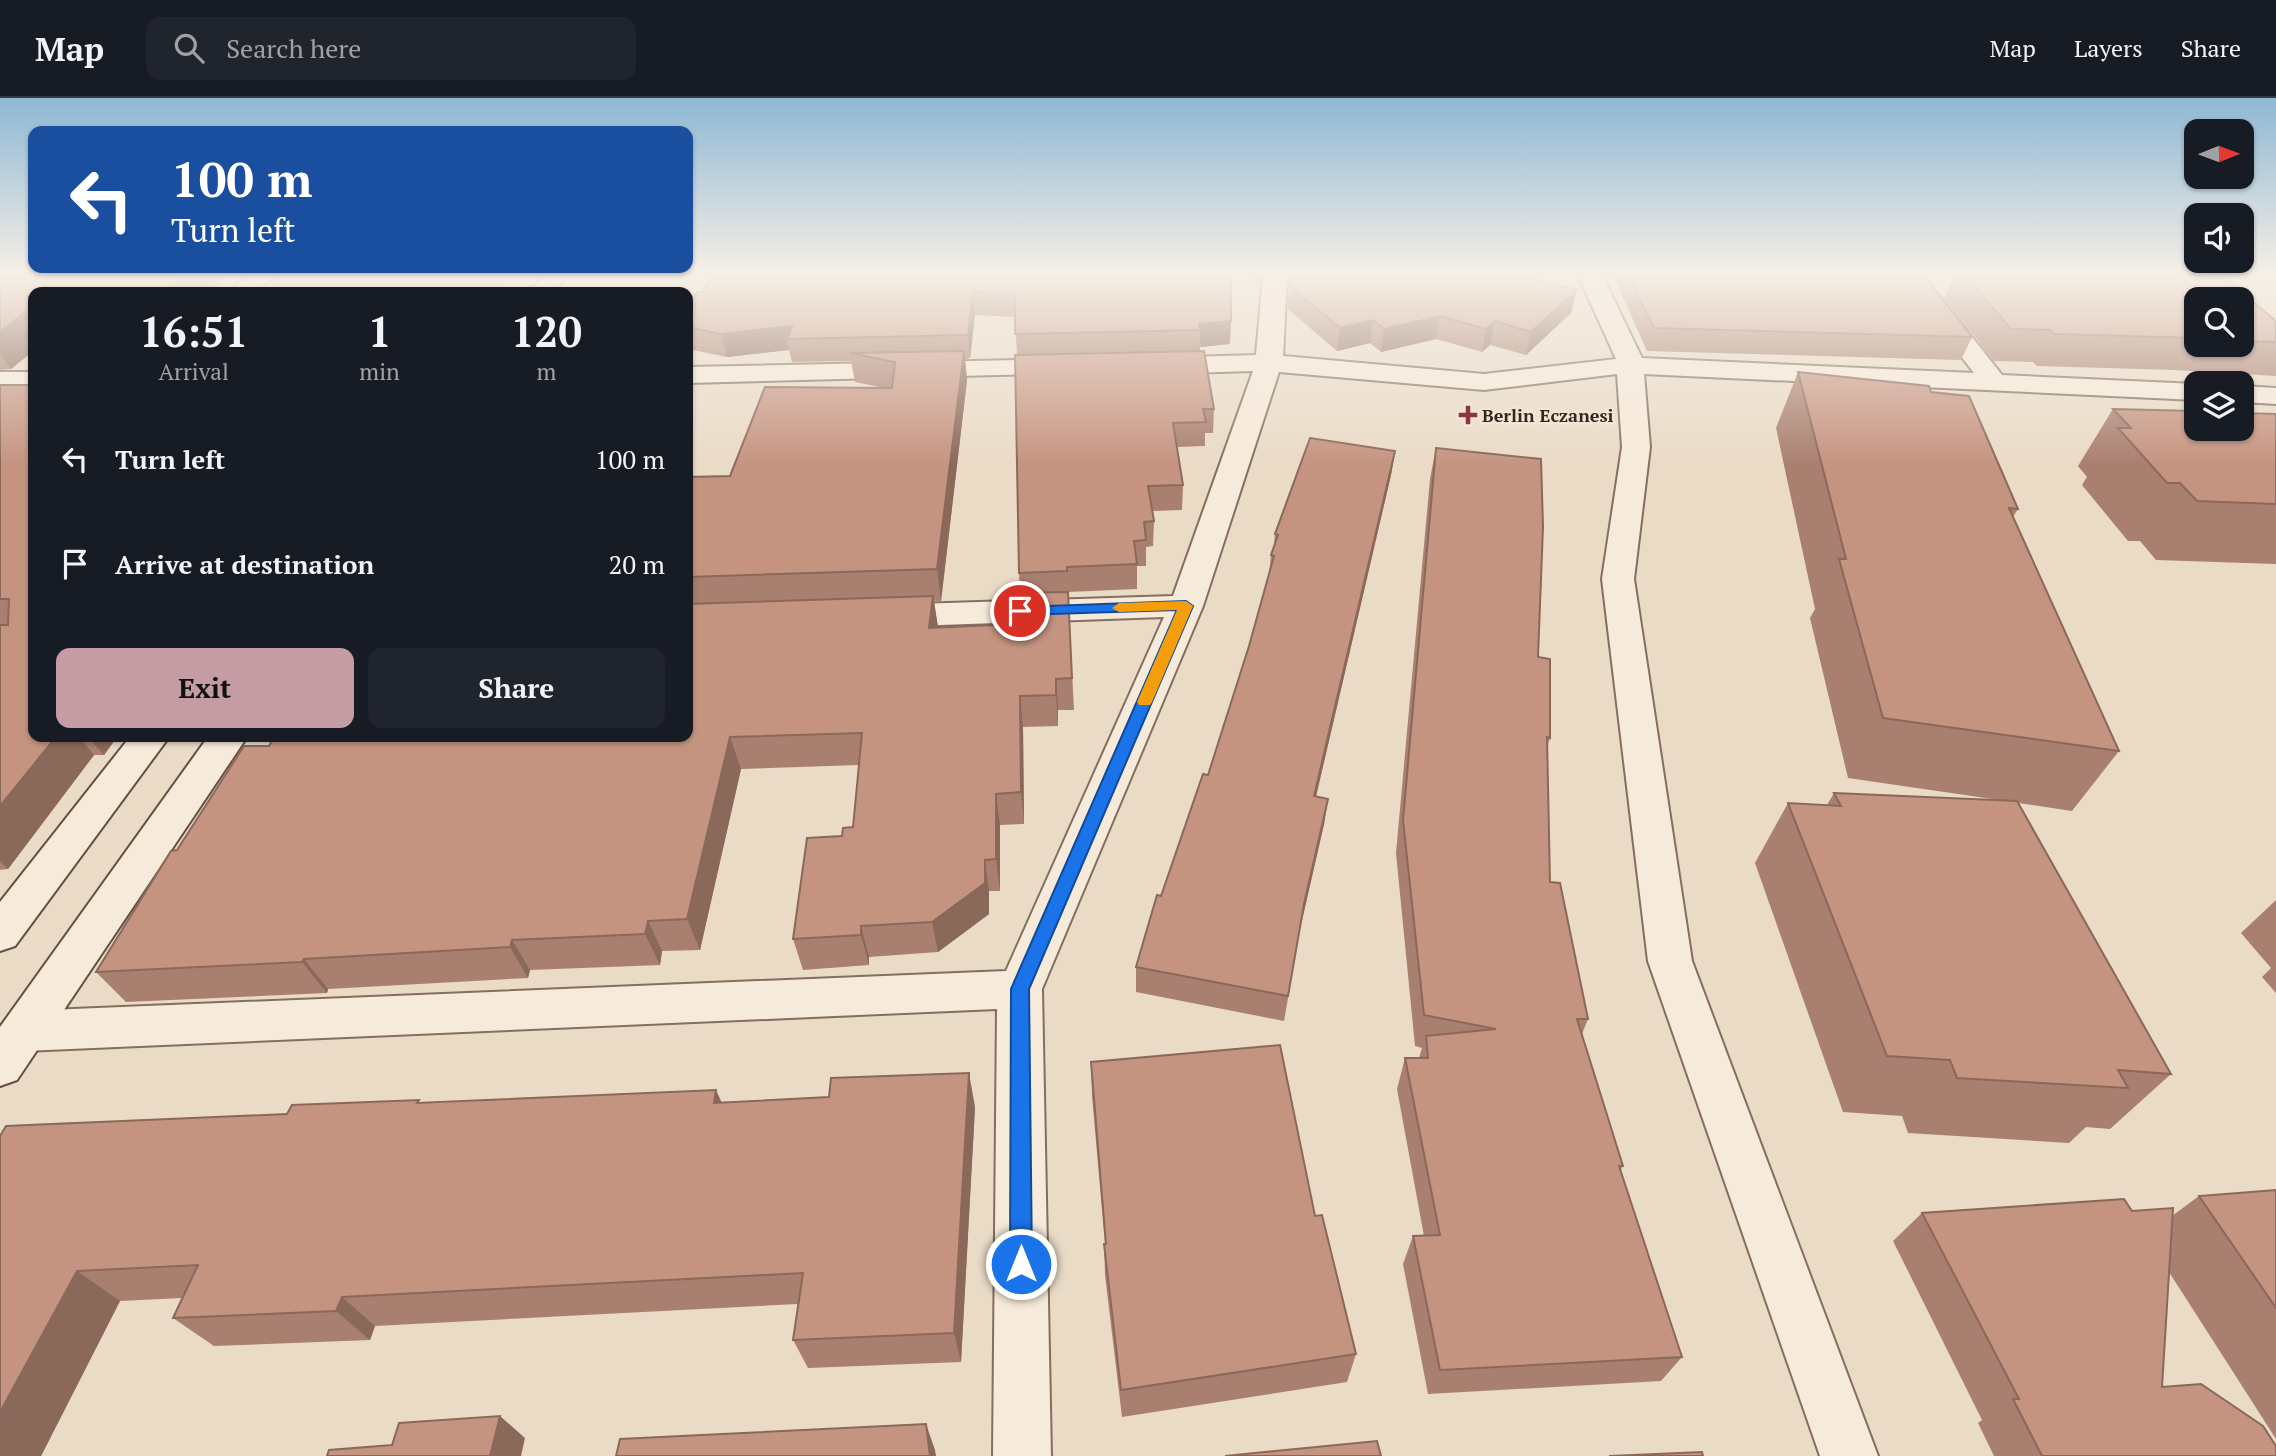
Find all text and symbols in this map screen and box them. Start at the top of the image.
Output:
search box [146,17,636,80]
text: Map [35,27,104,70]
icon: search [170,29,208,67]
text: Search here [226,31,361,65]
text: Map [1989,32,2036,64]
text: Layers [2074,32,2143,64]
text: Share [2181,32,2241,64]
north arrow [2184,119,2254,189]
map controls [2184,119,2254,441]
text: 100 m [171,146,313,211]
icon: left [56,154,147,245]
button: sound [2184,203,2254,273]
text: Turn left [171,209,295,251]
button: search [2184,287,2254,357]
text: 16:51 [139,303,248,359]
text: 1 [368,303,391,359]
text: 120 [511,303,582,359]
text: Arrival [158,356,229,387]
text: min [359,356,400,387]
text: m [536,356,556,387]
button: layers [2184,371,2254,441]
place label: Berlin Eczanesi [1482,403,1614,427]
marker: Berlin Eczanesi [1460,407,1476,423]
icon: left [56,440,94,478]
text: Turn left [115,442,225,476]
text: 100 m [595,442,665,476]
icon: arrive [56,545,94,583]
text: Arrive at destination [115,547,374,581]
text: 20 m [609,547,665,581]
pin [990,581,1050,641]
icon: arrive [1001,592,1039,630]
button: Exit [56,648,354,728]
button: Share [368,648,665,728]
position arrow [984,1227,1058,1301]

